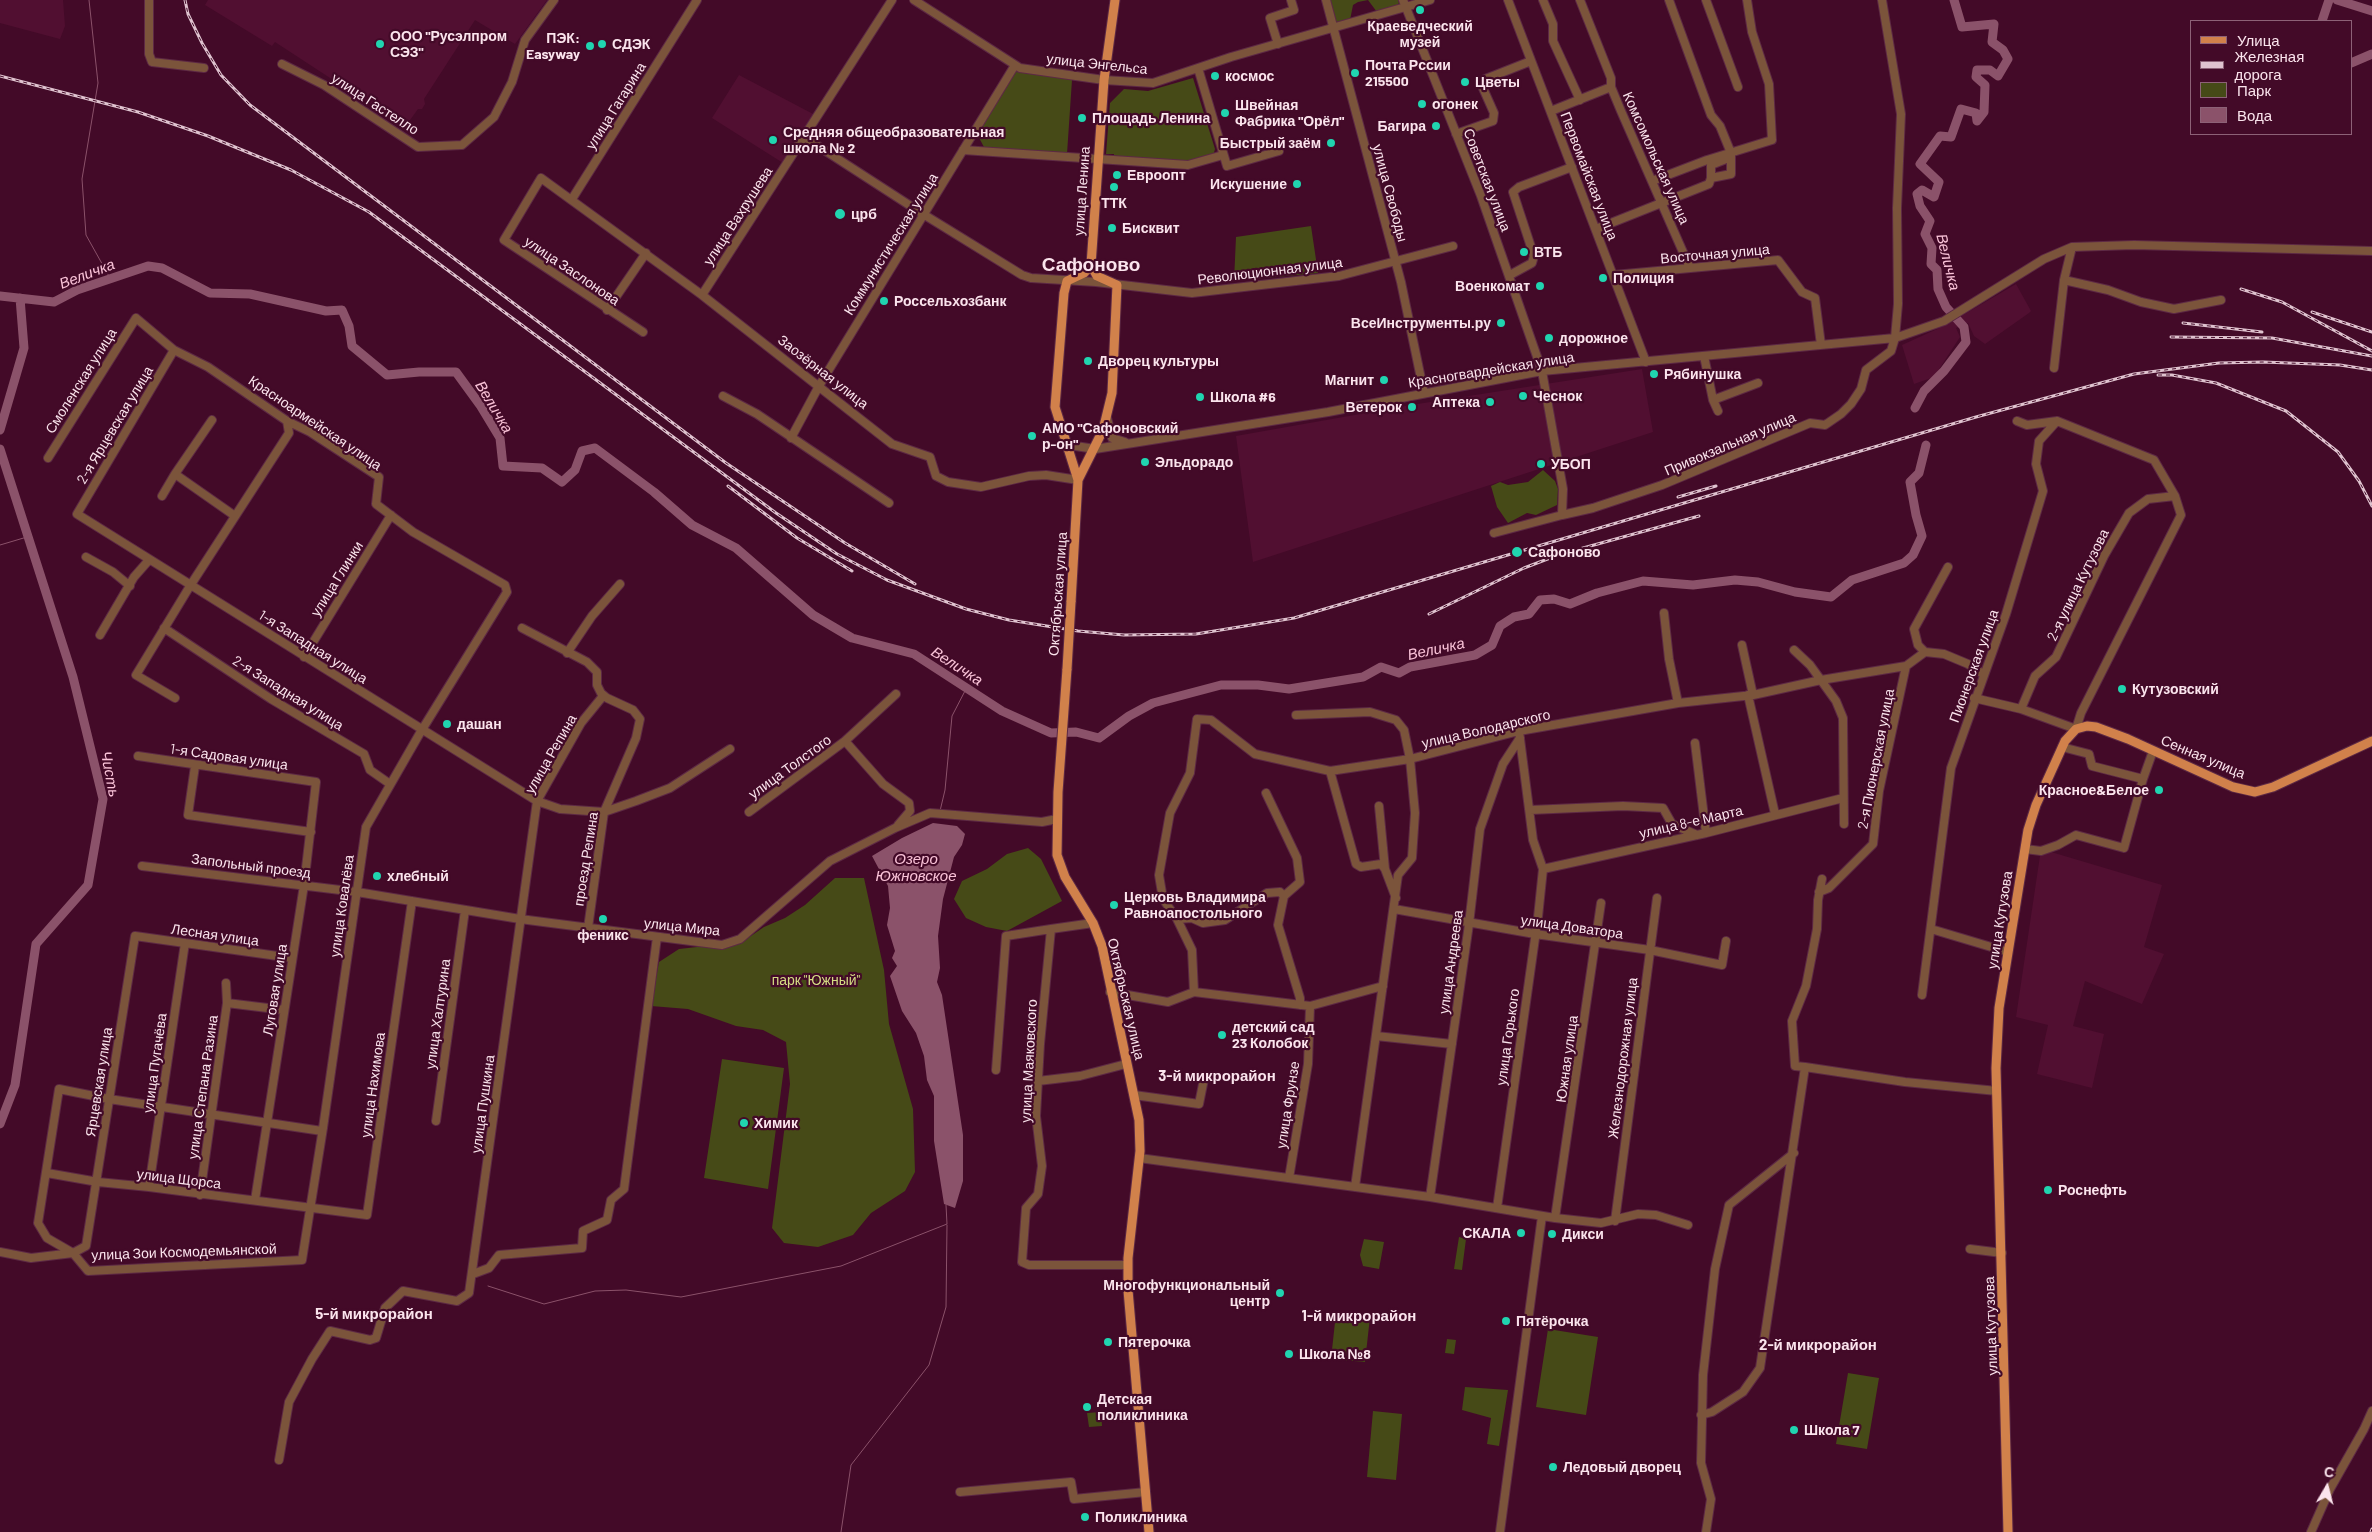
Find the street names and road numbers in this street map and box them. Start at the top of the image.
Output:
street label: улица Энгельса [1046,50,1148,78]
street label: улица Гагарина [582,59,650,153]
street label: улица Гастелло [328,70,422,138]
street label: Комсомольская улица [1619,89,1693,227]
street label: Первомайская улица [1557,109,1621,243]
street label: Советская улица [1460,126,1514,234]
street label: улица Свободы [1369,142,1411,244]
street label: улица Ленина [1071,146,1093,236]
street label: улица Вахрушева [700,164,776,268]
street label: Коммунистическая улица [840,170,942,318]
street label: улица Заслонова [521,233,623,309]
street label: Восточная улица [1660,241,1770,267]
street label: Революционная улица [1197,254,1343,288]
street label: Смоленская улица [42,325,120,437]
street label: Заозёрная улица [774,331,872,413]
street label: Красногвардейская улица [1407,349,1575,391]
street label: 2-я Ярцевская улица [73,363,157,487]
street label: Красноармейская улица [245,372,385,474]
street label: Привокзальная улица [1662,409,1798,479]
street label: 2-я улица Кутузова [2044,526,2112,644]
street label: Октябрьская улица [1045,531,1071,657]
street label: улица Глинки [307,538,367,620]
street label: 1-я Западная улица [256,607,370,687]
street label: Пионерская улица [1946,607,2002,725]
street label: 2-я Западная улица [229,652,347,734]
street label: 2-я Пионерская улица [1854,687,1898,831]
street label: улица Володарского [1420,706,1552,752]
street label: улица Репина [522,711,580,797]
street label: улица Толстого [745,731,835,803]
street label: Сенная улица [2158,732,2248,782]
street label: 1-я Садовая улица [169,740,289,774]
street label: улица 8-е Марта [1638,802,1744,842]
street label: проезд Репина [570,811,602,907]
street label: Запольный проезд [190,850,312,882]
street label: улица Ковалёва [326,854,358,958]
street label: улица Кутузова [1984,870,2016,970]
street label: улица Андреева [1435,909,1467,1015]
street label: улица Доватора [1520,912,1624,942]
street label: улица Мира [643,915,721,939]
street label: Лесная улица [170,921,260,949]
street label: Октябрьская улица [1104,937,1148,1061]
street label: Луговая улица [259,943,291,1037]
street label: улица Халтурина [422,958,454,1070]
street label: Железнодорожная улица [1605,976,1641,1140]
street label: улица Горького [1493,988,1523,1086]
street label: улица Маяковского [1017,999,1041,1123]
street label: улица Пугачёва [140,1012,170,1114]
street label: улица Степана Разина [185,1014,221,1160]
street label: Южная улица [1553,1014,1581,1104]
street label: Ярцевская улица [82,1026,116,1138]
street label: улица Нахимова [357,1031,389,1139]
street label: улица Пушкина [468,1054,498,1154]
street label: улица Фрунзе [1273,1060,1303,1150]
street label: улица Щорса [136,1165,222,1193]
street label: улица Зои Космодемьянской [91,1240,277,1264]
street label: улица Кутузова [1981,1276,2001,1376]

